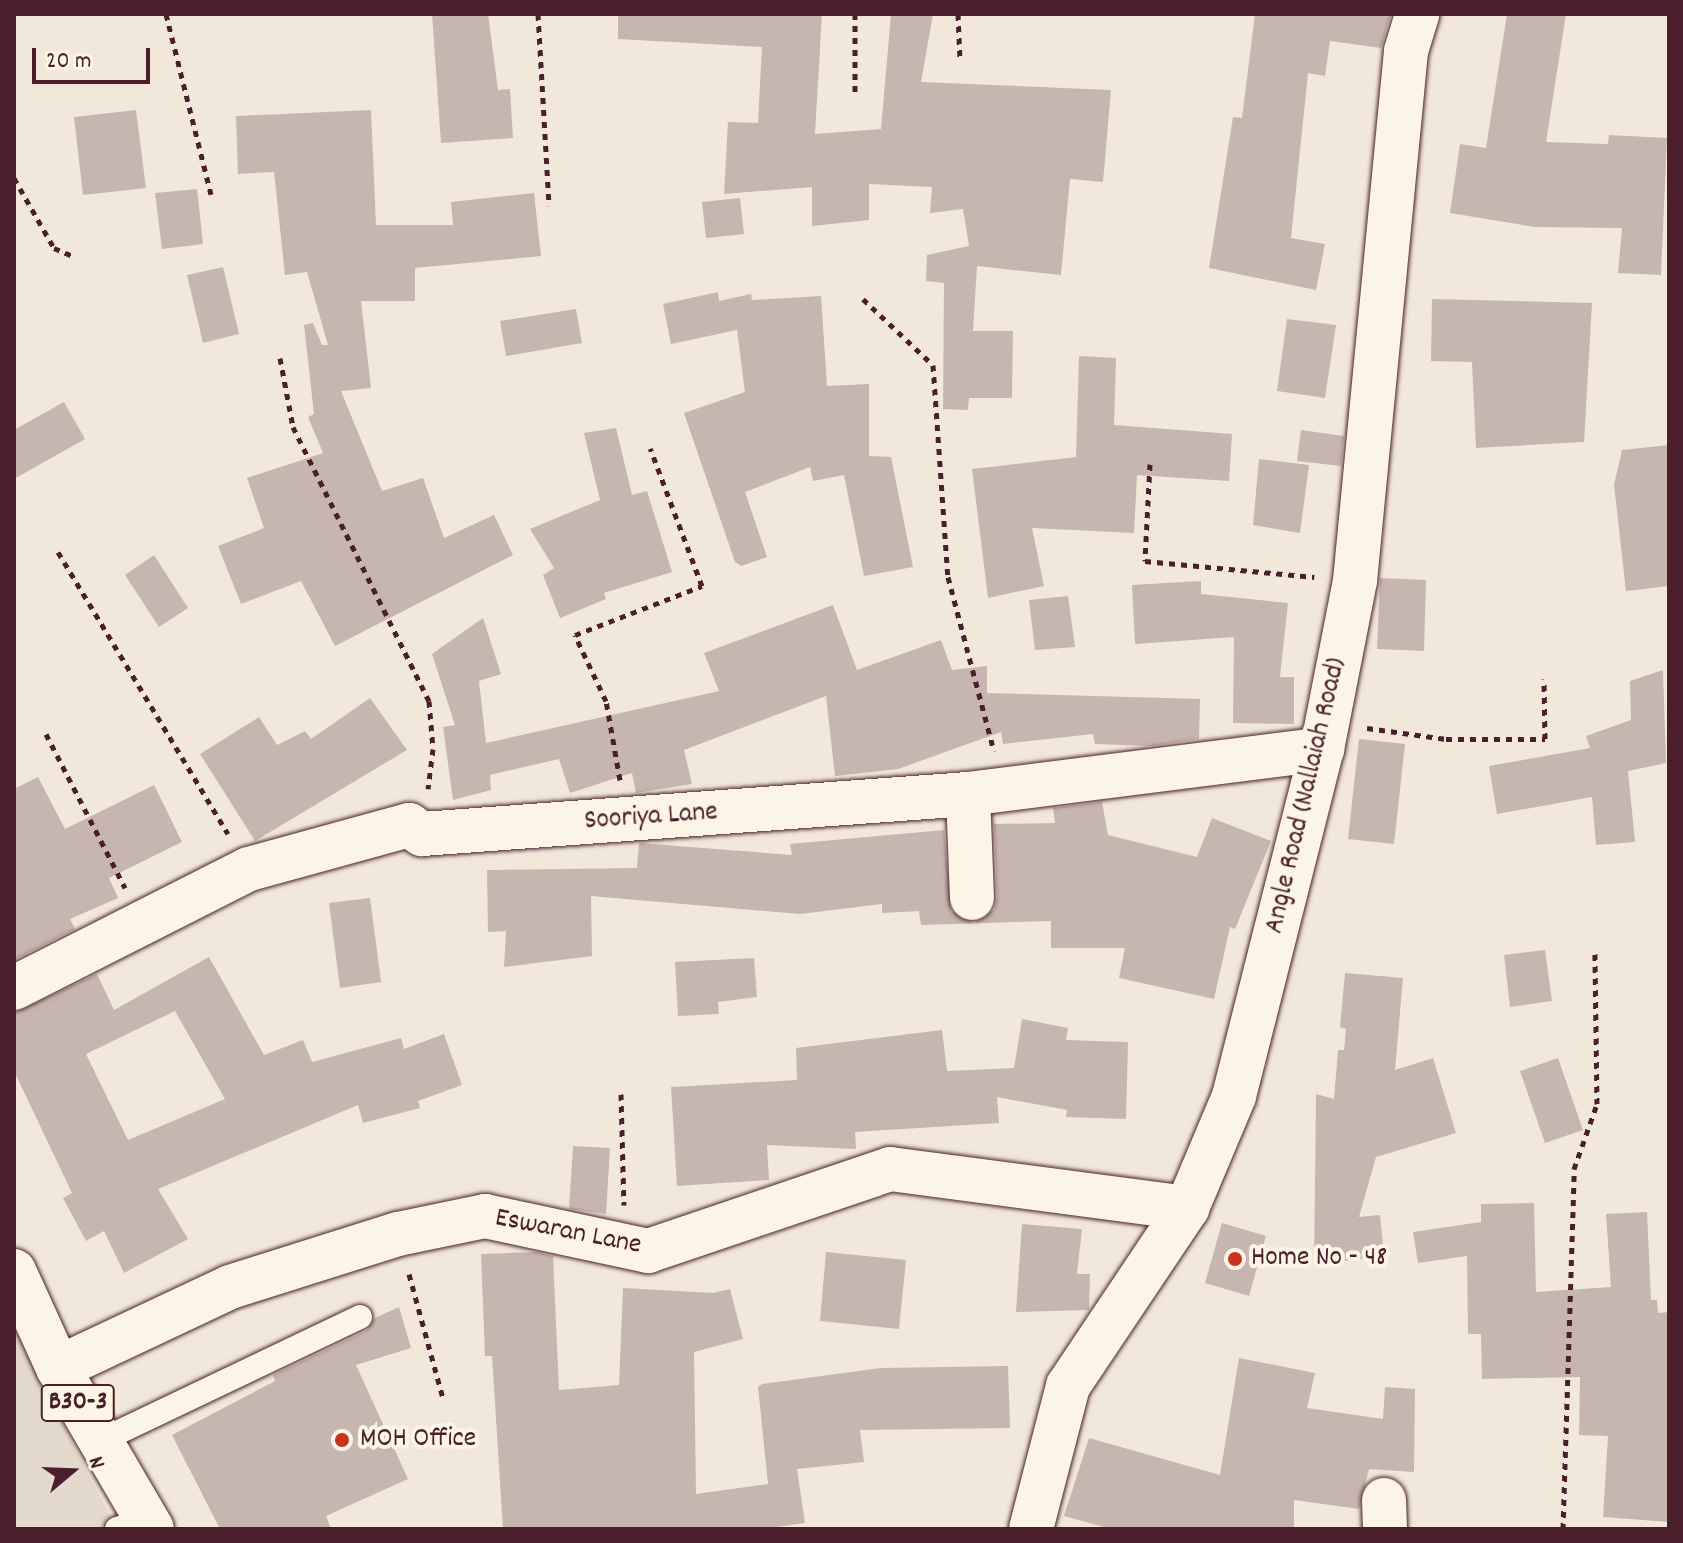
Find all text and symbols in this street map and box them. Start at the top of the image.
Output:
scale bar [36,32,154,82]
text: 20 m [46,45,92,79]
street label: Angle Road (Nallaiah Road) [1259,655,1355,937]
street label: Sooriya Lane [583,797,719,839]
street label: Eswaran Lane [492,1202,644,1264]
place label: Home No - 48 [1251,1242,1387,1276]
marker: Home No - 48 [1226,1250,1244,1268]
road number: B30-3 [40,1381,116,1425]
place label: MOH Office [360,1423,476,1457]
marker: MOH Office [331,1429,353,1451]
north arrow [32,1431,112,1511]
text: N [79,1453,112,1473]

